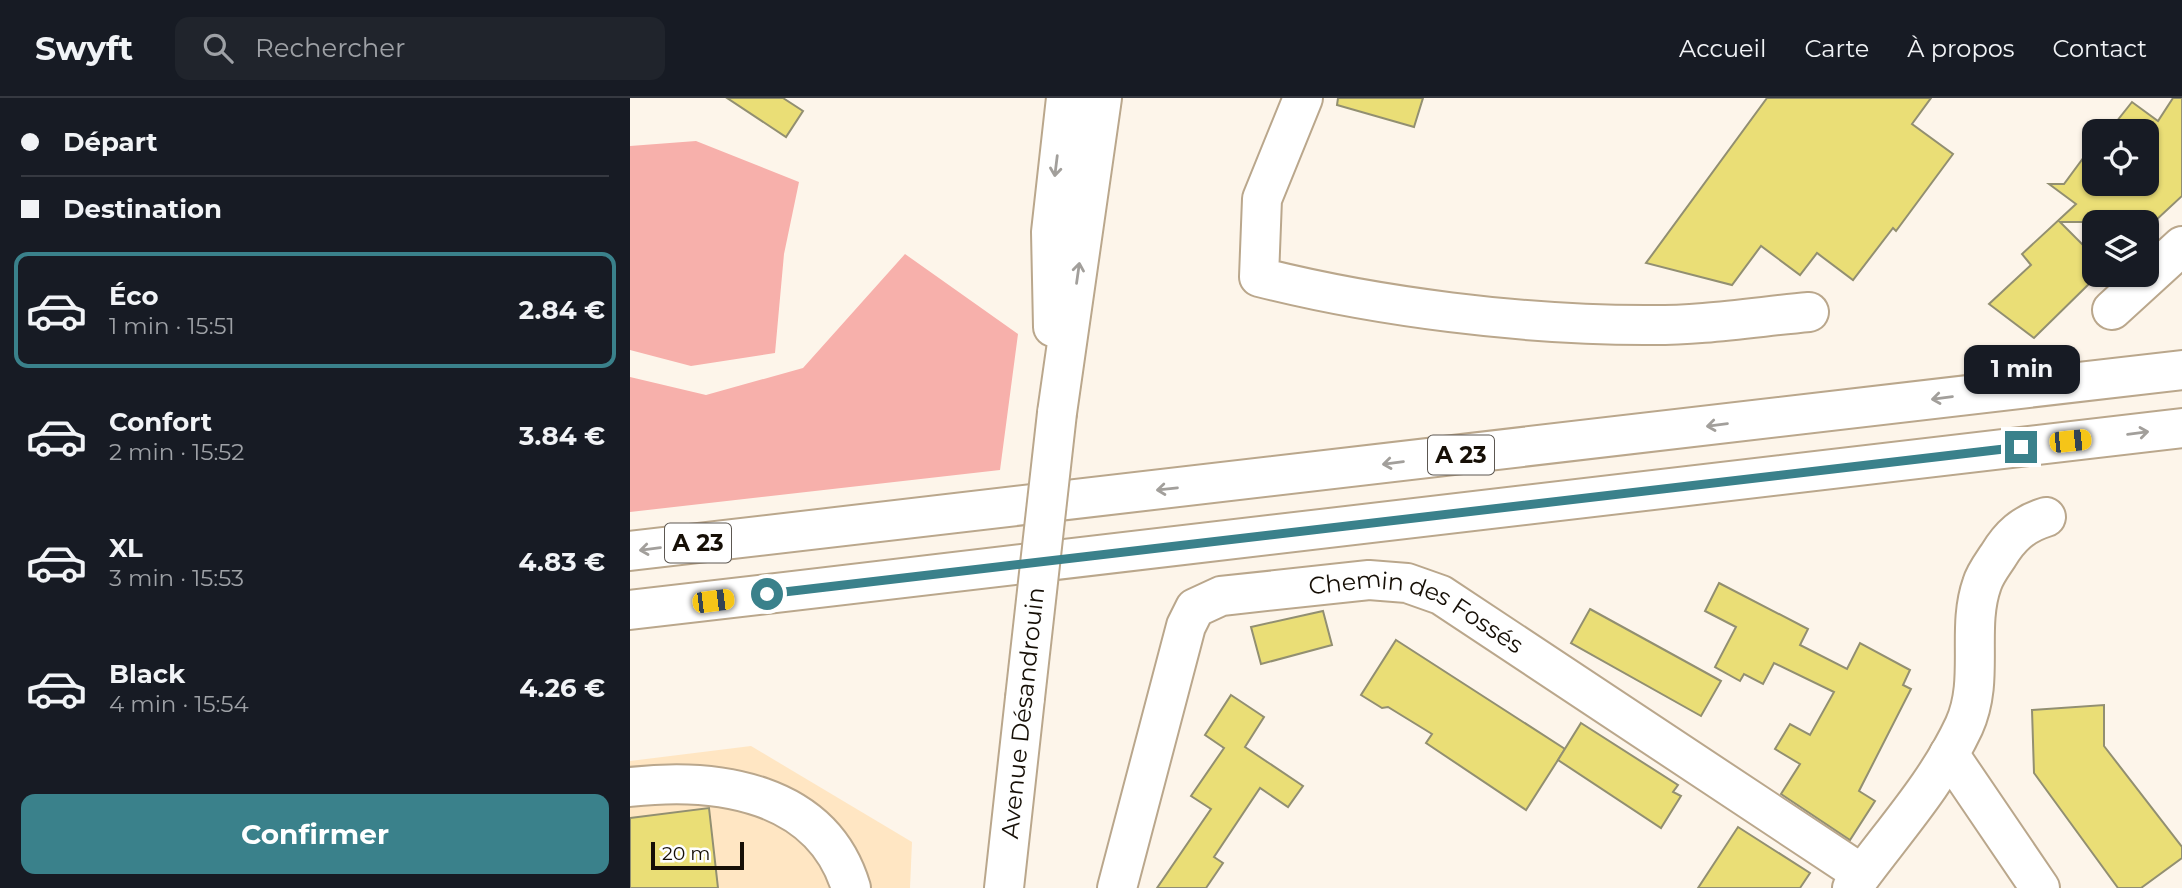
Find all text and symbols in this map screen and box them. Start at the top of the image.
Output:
search box [175,17,665,80]
text: Swyft [35,28,133,68]
icon: search [199,29,237,67]
text: Rechercher [255,32,406,64]
text: Accueil [1679,34,1766,63]
text: Carte [1804,34,1869,63]
text: À propos [1907,34,2014,63]
text: Contact [2052,34,2147,63]
map controls [2082,119,2159,287]
button: locate [2082,119,2159,196]
text: Départ [63,126,158,158]
one-way arrow [1049,154,1062,176]
text: Destination [63,193,222,225]
button: layers [2082,210,2159,287]
one-way arrow [1072,262,1085,285]
icon: car [25,279,88,342]
text: Éco [109,280,159,312]
text: 2.84 € [519,294,605,326]
text: 1 min · 15:51 [109,312,235,340]
callout: 1 min [1963,345,2079,394]
text: 1 min [1991,355,2053,383]
one-way arrow [1932,392,1954,405]
icon: car [25,405,88,468]
text: Confort [109,406,212,438]
one-way arrow [1706,418,1728,431]
text: 3.84 € [519,420,605,452]
one-way arrow [2127,427,2149,440]
car [2049,428,2092,454]
route end [2005,431,2037,463]
road number: A 23 [1428,436,1494,474]
text: 2 min · 15:52 [109,438,244,466]
one-way arrow [1382,456,1405,469]
one-way arrow [1156,482,1179,495]
road number: A 23 [665,524,731,562]
icon: car [25,531,88,594]
text: XL [109,532,143,564]
one-way arrow [639,543,662,556]
text: 4.83 € [518,546,605,578]
text: 3 min · 15:53 [109,564,244,592]
street label: Chemin des Fossés [1307,564,1529,659]
route start [751,578,783,610]
street label: Avenue Désandrouin [995,586,1050,840]
car [691,588,736,614]
icon: car [25,657,88,720]
text: Black [109,658,185,690]
text: 4.26 € [519,672,605,704]
text: 4 min · 15:54 [109,690,249,718]
button: Confirmer [21,794,609,874]
scale bar [651,839,744,871]
text: 20 m [662,842,710,865]

